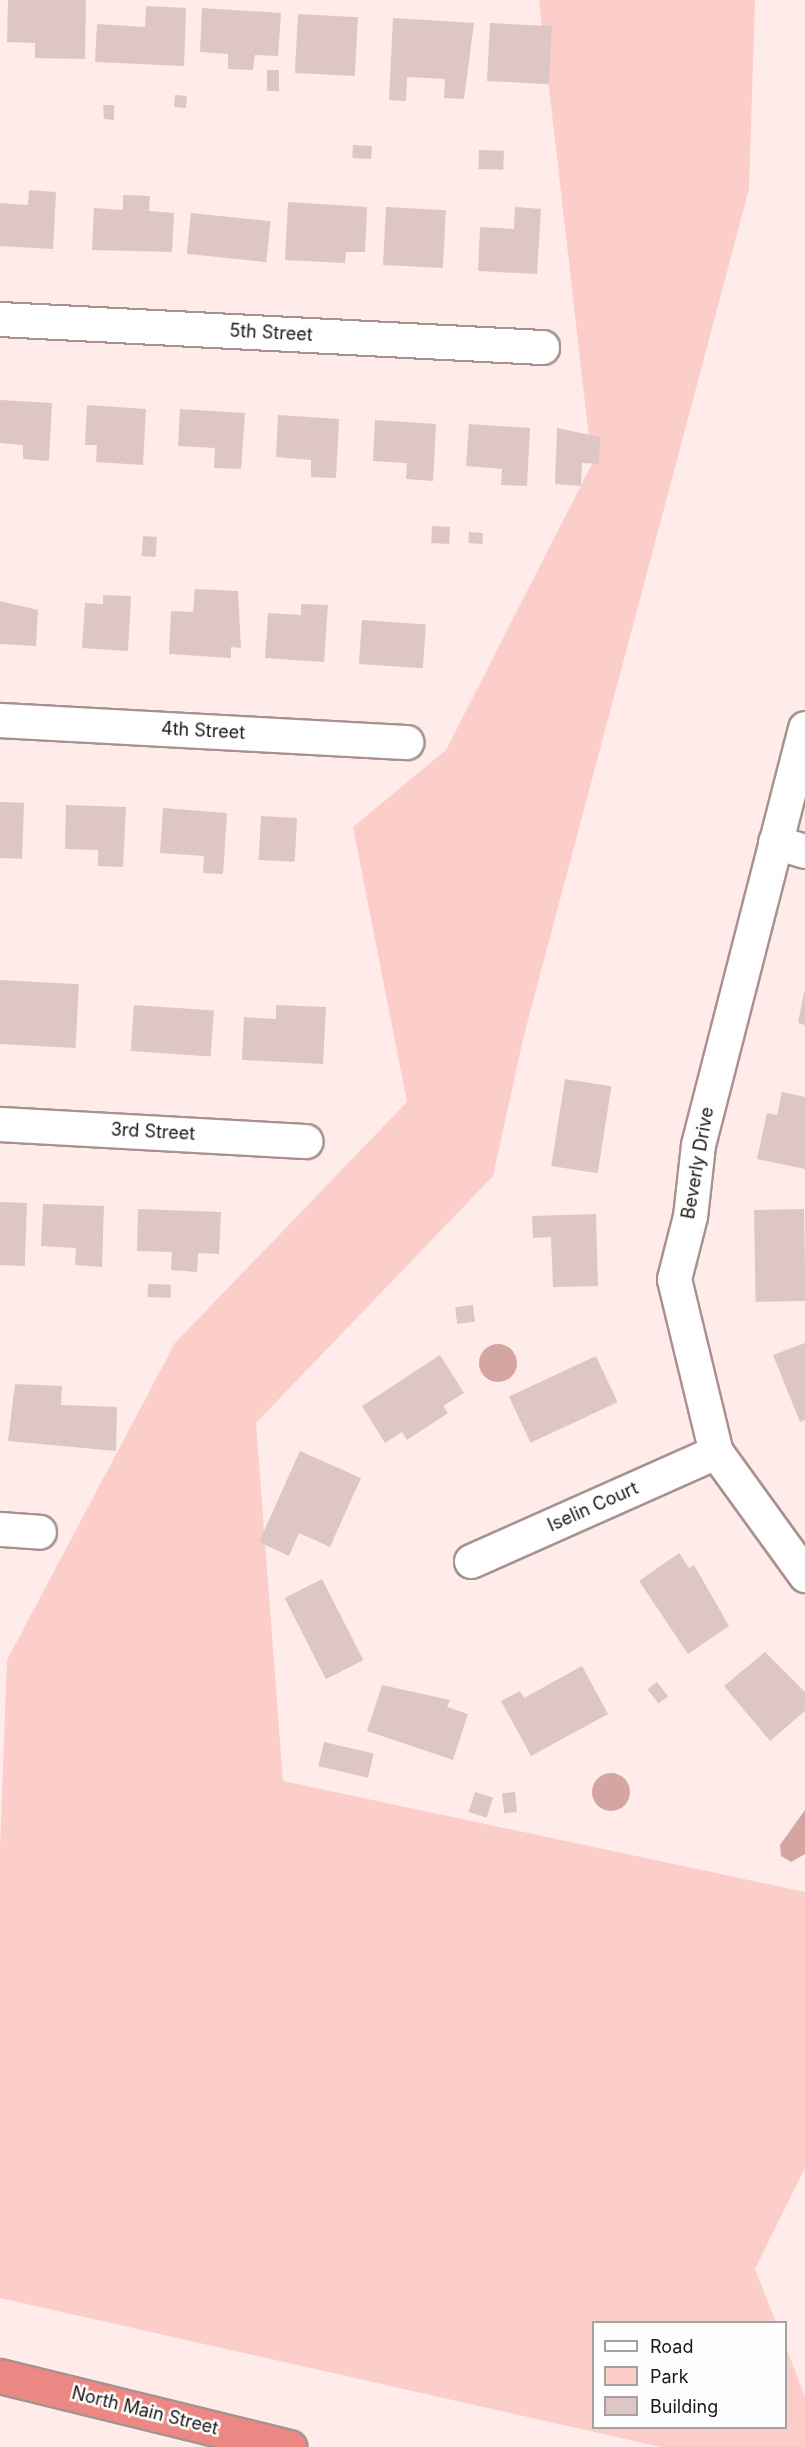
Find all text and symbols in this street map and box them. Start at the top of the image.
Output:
street label: 5th Street [229,320,313,346]
street label: 4th Street [160,718,246,744]
street label: Beverly Drive [678,1105,718,1221]
street label: 3rd Street [110,1119,196,1145]
street label: Iselin Court [544,1477,642,1537]
legend [592,2321,787,2429]
text: Road [650,2336,693,2357]
text: Park [650,2366,689,2387]
street label: North Main Street [70,2382,220,2440]
text: Building [650,2396,718,2417]

